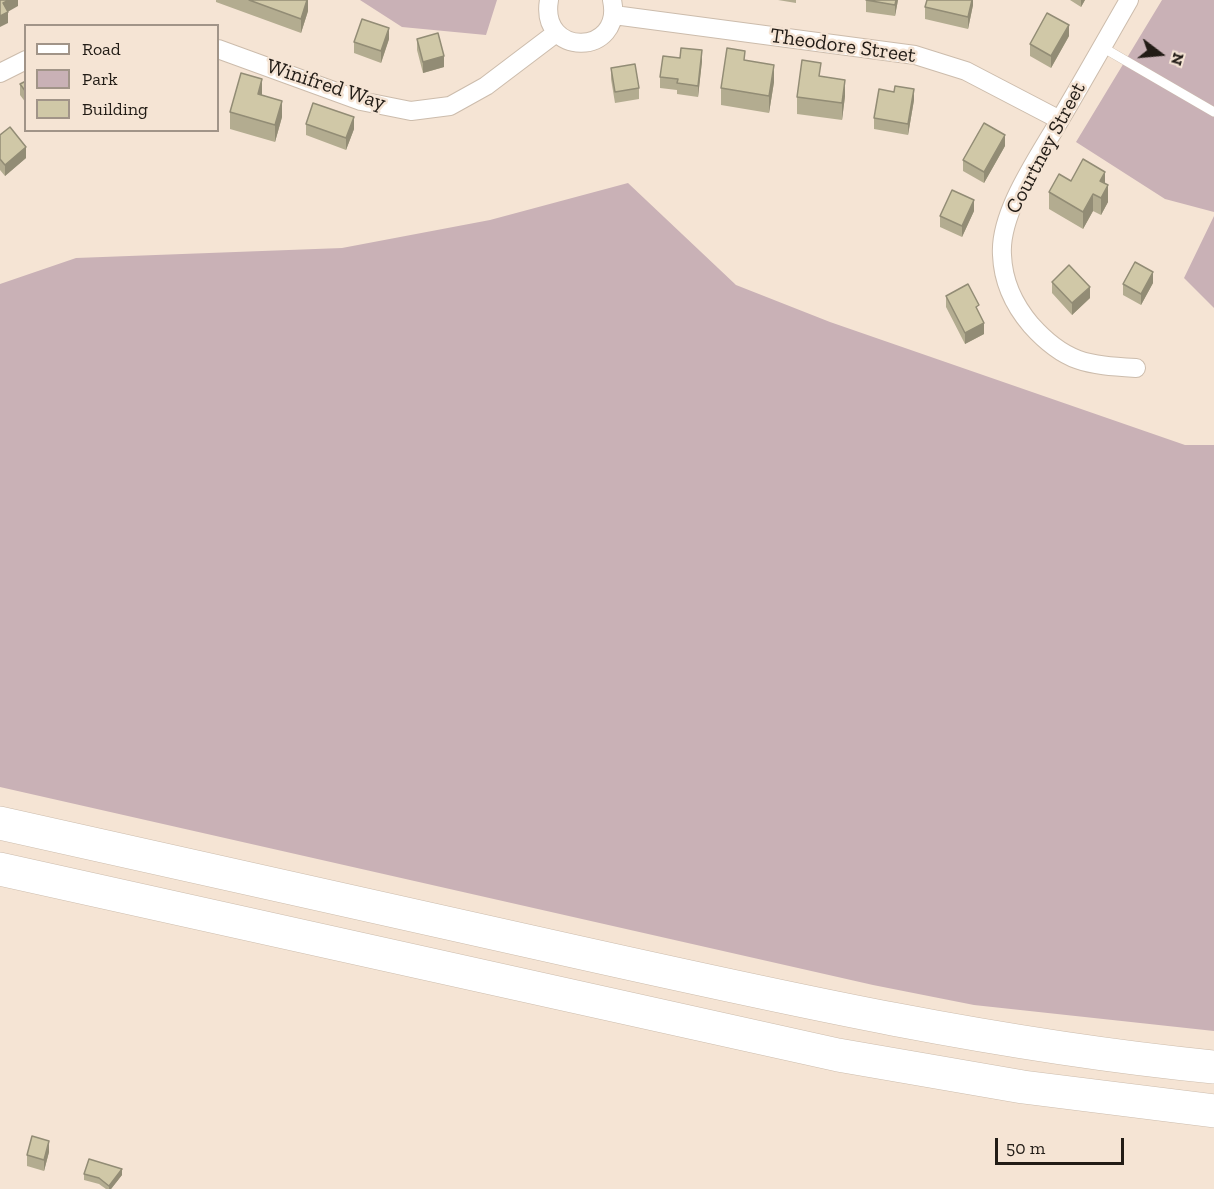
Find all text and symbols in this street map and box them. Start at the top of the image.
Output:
street label: Theodore Street [769,23,917,69]
legend [24,24,219,132]
north arrow [1130,24,1190,84]
text: Road [82,38,121,60]
text: N [1167,51,1189,68]
street label: Winifred Way [263,54,389,116]
text: Park [82,68,118,90]
street label: Courtney Street [1001,78,1091,218]
text: Building [82,98,148,120]
scale bar [998,1126,1127,1164]
text: 50 m [1006,1137,1045,1159]

